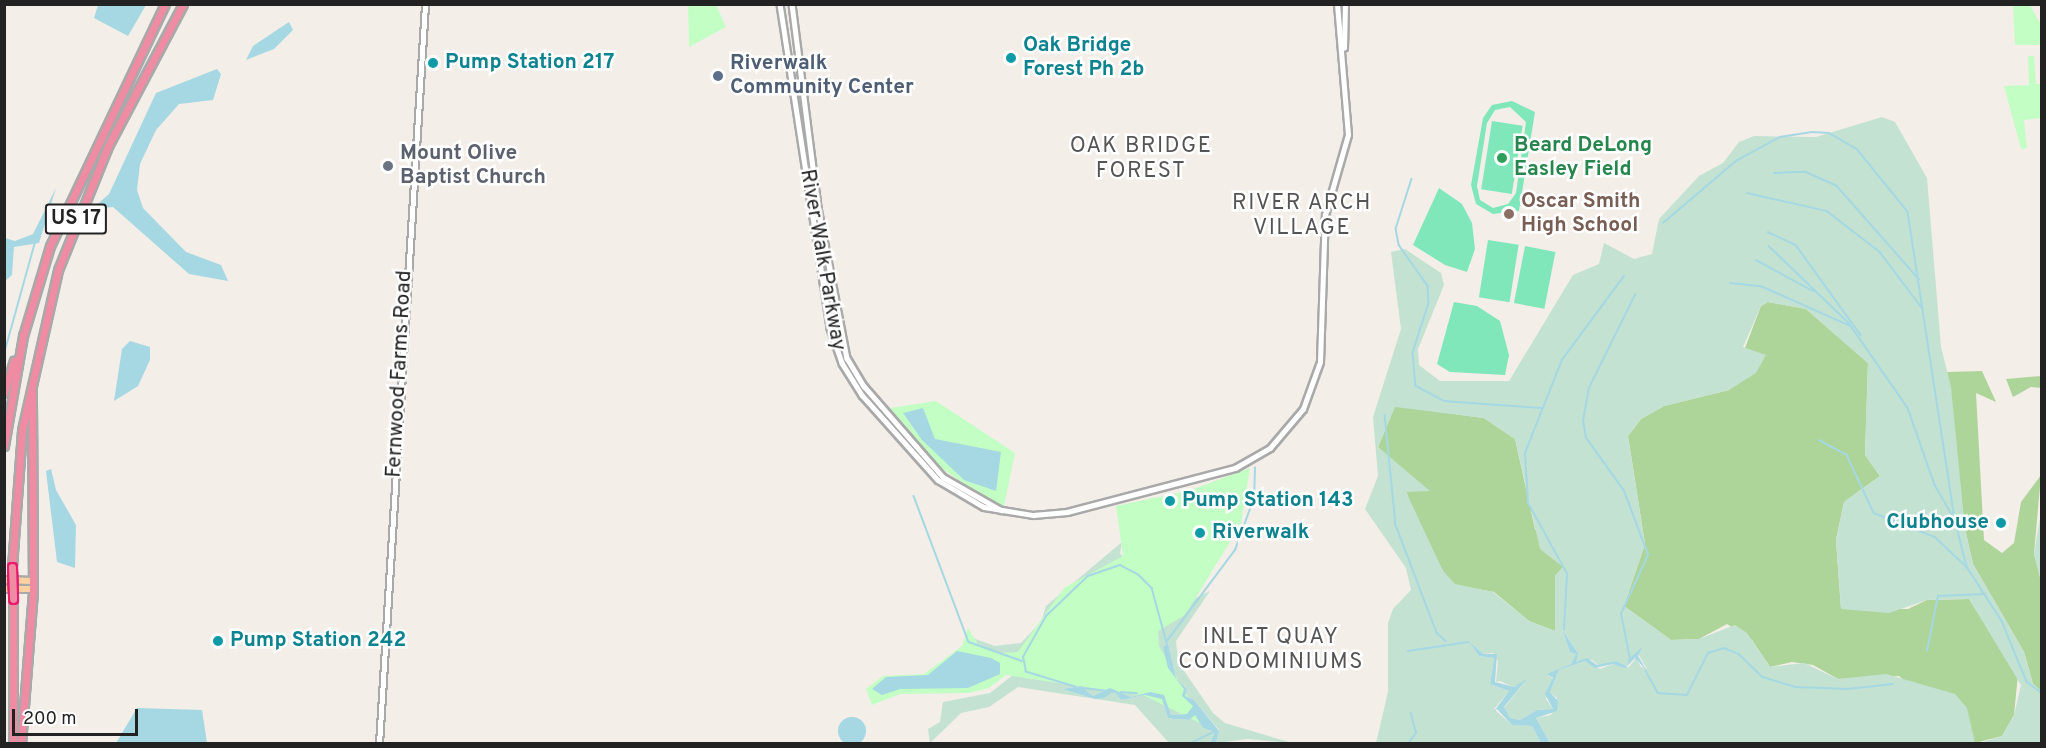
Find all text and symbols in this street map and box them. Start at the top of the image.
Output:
place label: Oak Bridge Forest Ph 2b [1023,33,1144,83]
place label: Pump Station 217 [445,50,615,76]
place label: Riverwalk Community Center [730,51,914,101]
marker: Oak Bridge Forest Ph 2b [1004,51,1018,65]
marker: Pump Station 217 [426,56,440,70]
marker: Riverwalk Community Center [711,69,725,83]
district label: OAK BRIDGE FOREST [1070,133,1212,184]
place label: Beard DeLong Easley Field [1514,133,1652,183]
place label: Mount Olive Baptist Church [400,141,546,191]
marker: Beard DeLong Easley Field [1495,151,1509,165]
marker: Mount Olive Baptist Church [381,159,395,173]
street label: River Walk Parkway [794,167,850,353]
place label: Oscar Smith High School [1521,189,1640,239]
district label: RIVER ARCH VILLAGE [1232,190,1372,242]
road number: US 17 [44,202,107,236]
marker: Oscar Smith High School [1502,207,1516,221]
street label: Fernwood Farms Road [382,270,418,478]
place label: Pump Station 143 [1182,488,1354,514]
marker: Pump Station 143 [1163,494,1177,508]
place label: Clubhouse [1886,510,1989,536]
marker: Clubhouse [1994,516,2008,530]
place label: Riverwalk [1212,520,1309,546]
marker: Riverwalk [1193,526,1207,540]
district label: INLET QUAY CONDOMINIUMS [1178,624,1364,676]
place label: Pump Station 242 [230,628,406,654]
marker: Pump Station 242 [211,634,225,648]
scale bar [15,697,141,735]
text: 200 m [23,708,76,731]

